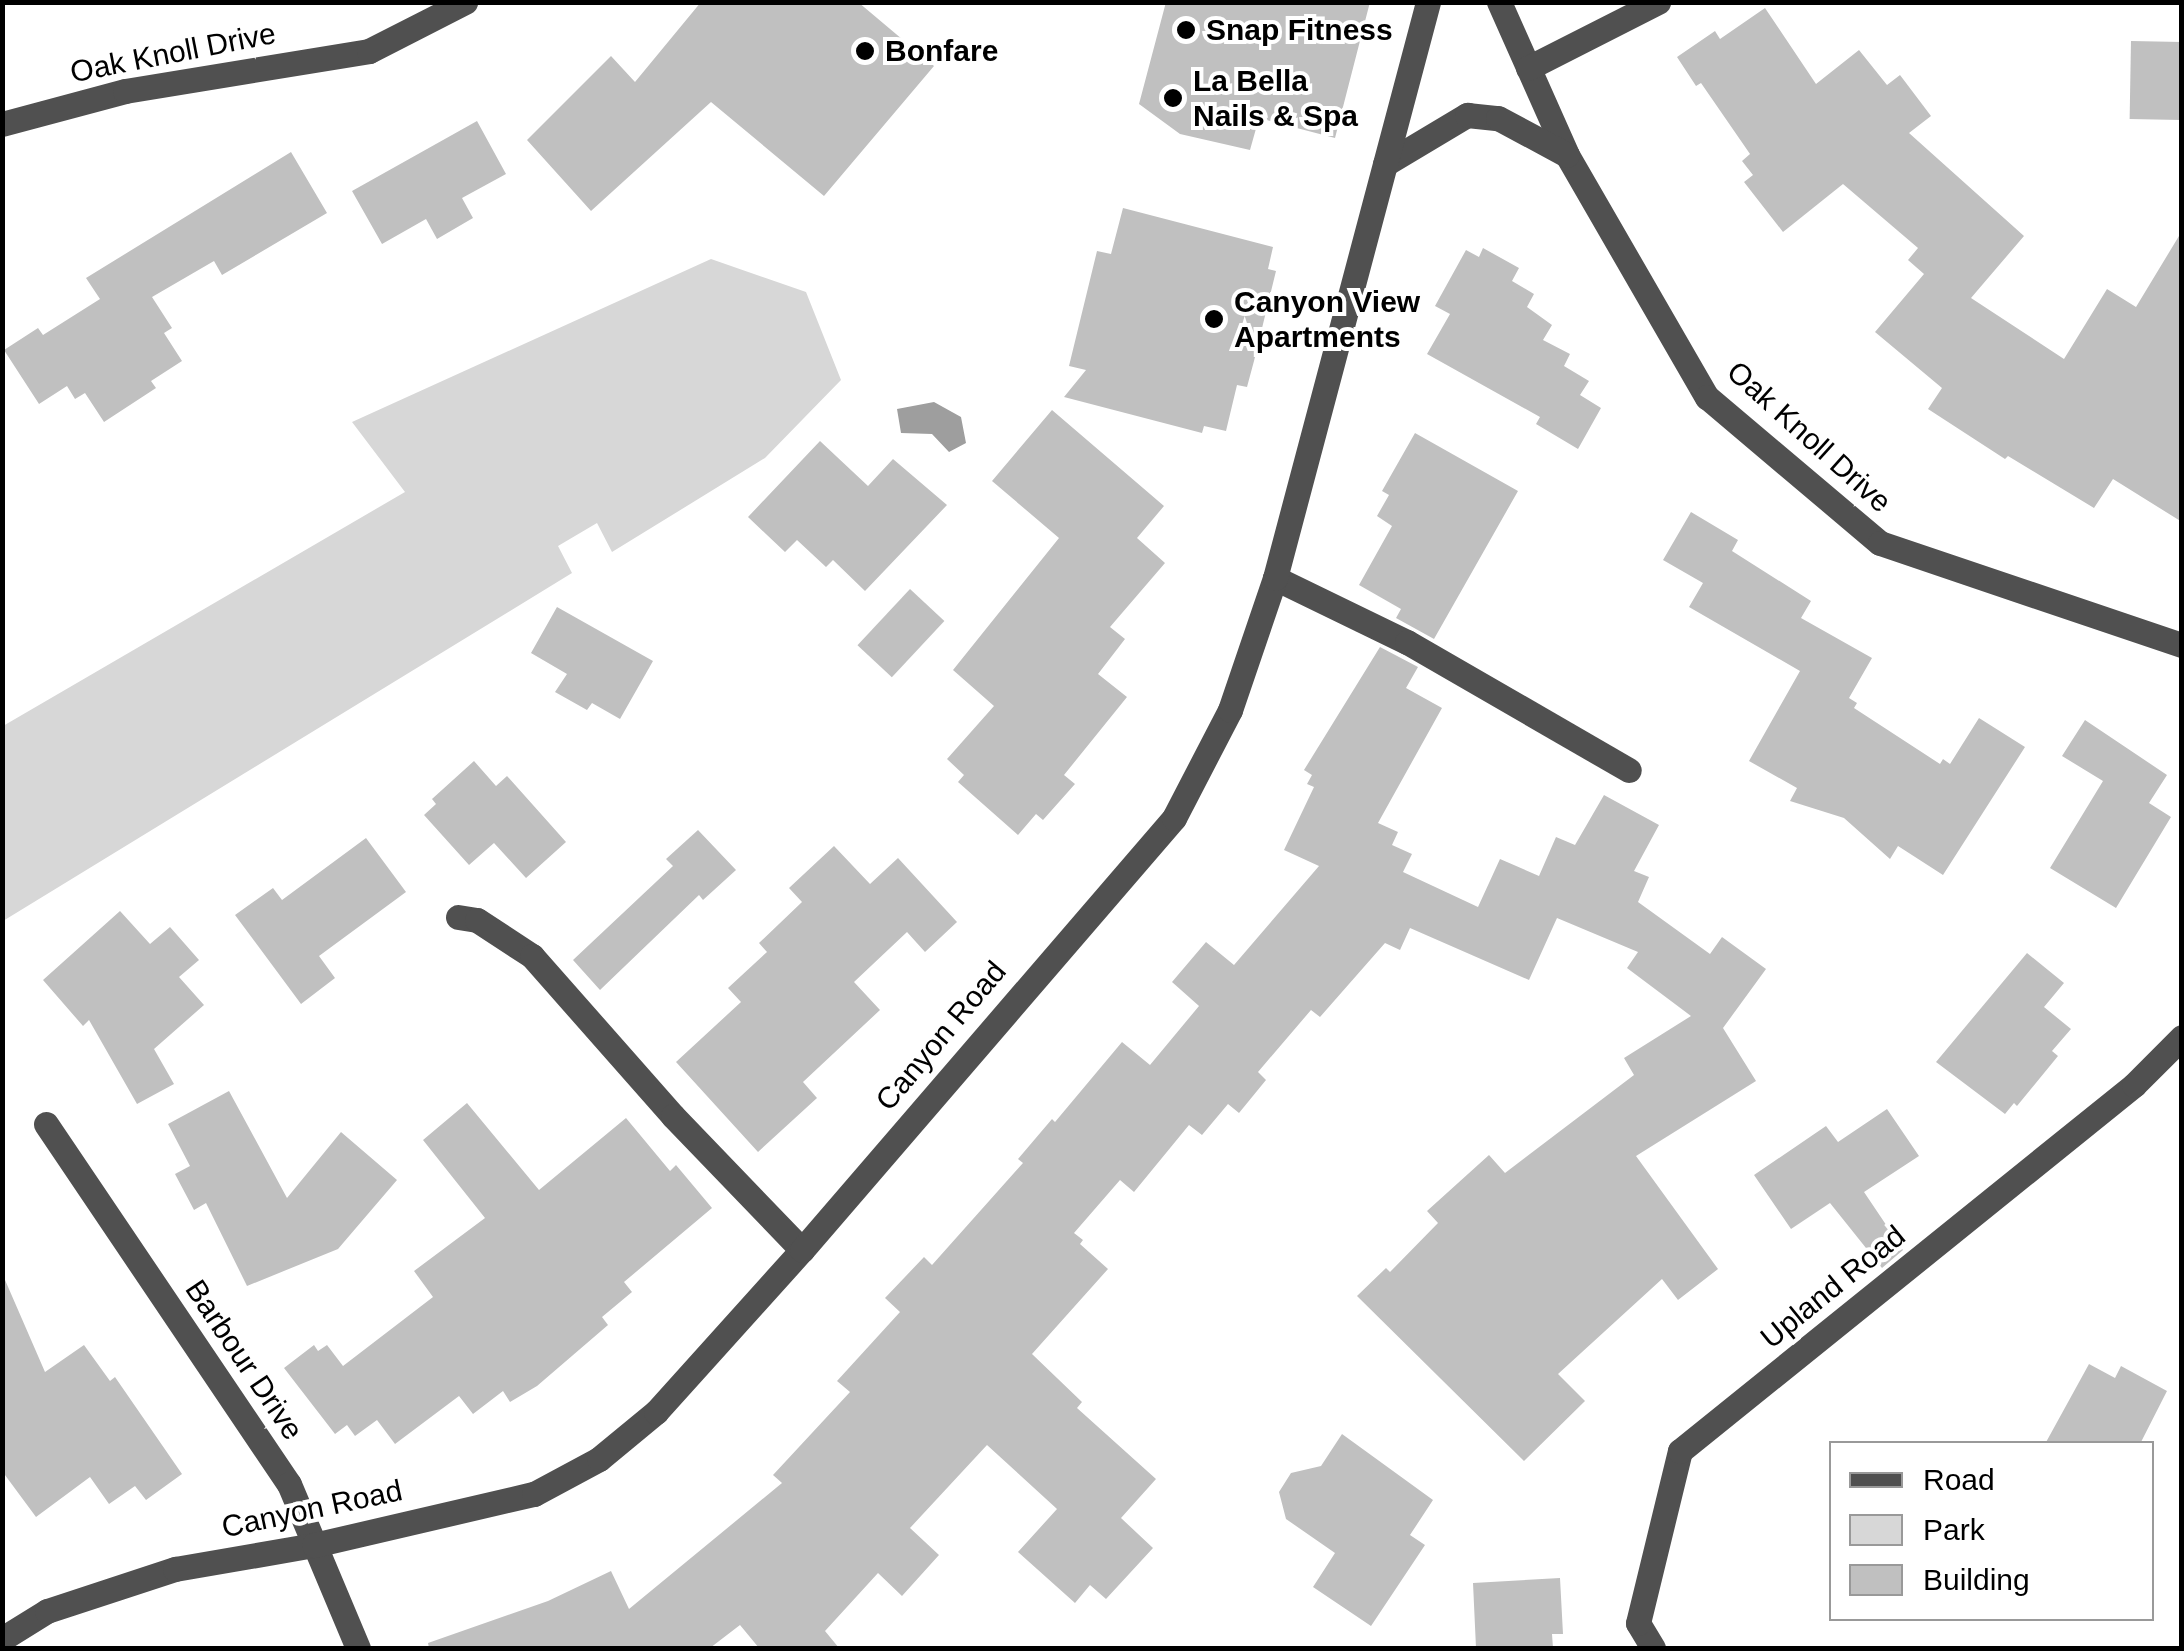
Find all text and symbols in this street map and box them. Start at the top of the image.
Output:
place label: Snap Fitness [1206,12,1393,48]
street label: Oak Knoll Drive [67,15,279,91]
marker: Snap Fitness [1175,19,1197,41]
place label: Bonfare [885,33,998,69]
marker: Bonfare [854,40,876,62]
place label: La Bella Nails & Spa [1193,63,1358,134]
marker: La Bella Nails & Spa [1162,87,1184,109]
place label: Canyon View Apartments [1234,284,1420,354]
marker: Canyon View Apartments [1203,308,1225,330]
street label: Oak Knoll Drive [1720,354,1898,520]
street label: Canyon Road [868,954,1014,1118]
street label: Upland Road [1754,1218,1912,1356]
street label: Barbour Drive [177,1273,311,1447]
legend [1829,1441,2154,1621]
text: Road [1923,1463,1995,1496]
street label: Canyon Road [219,1472,405,1546]
text: Park [1923,1513,1985,1546]
text: Building [1923,1563,2030,1596]

